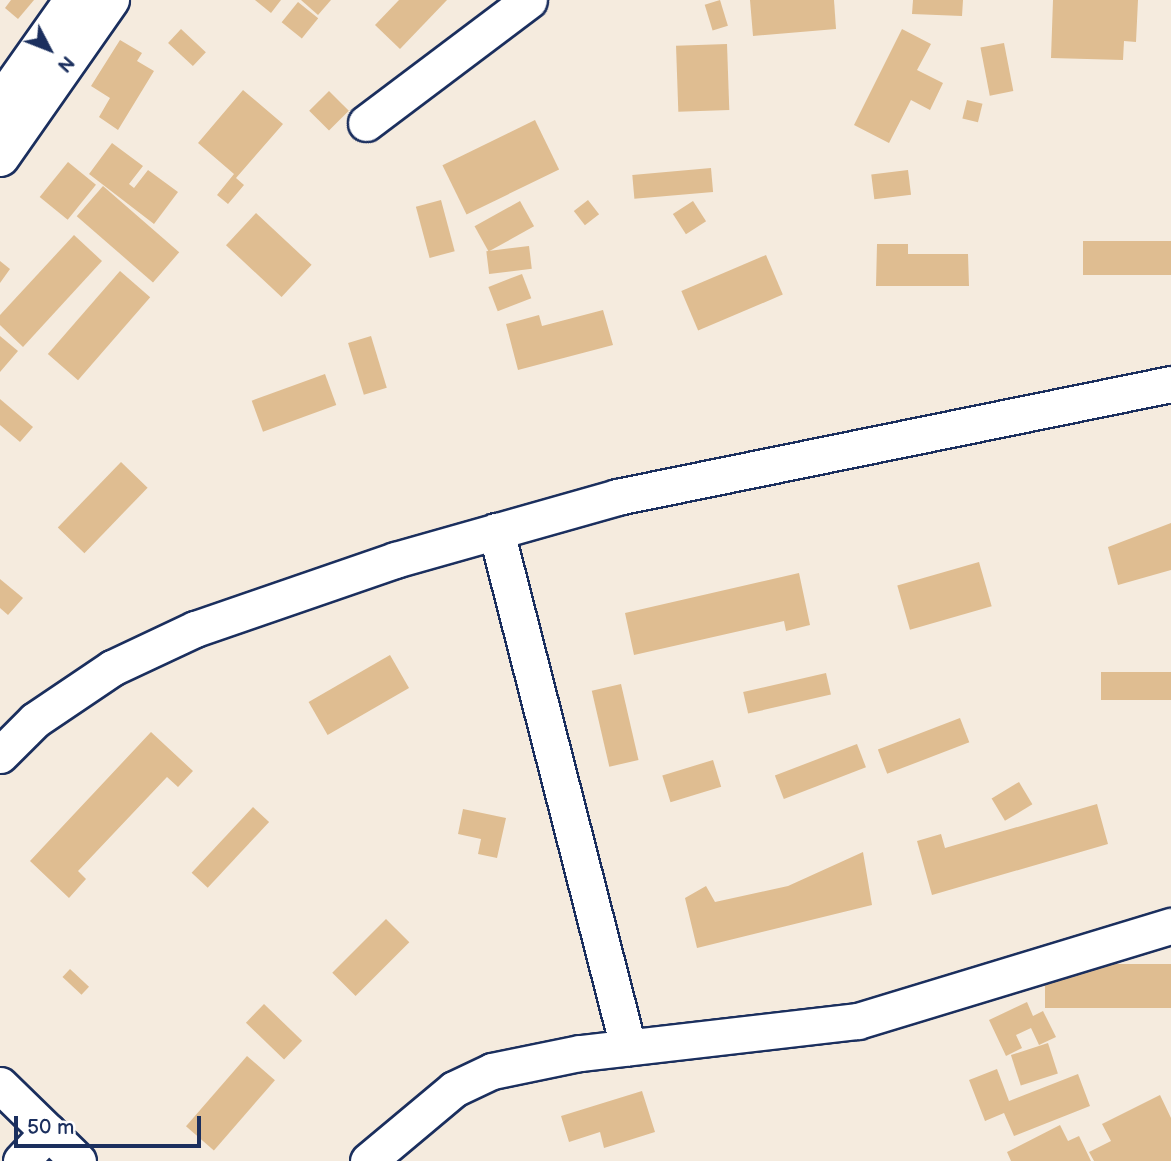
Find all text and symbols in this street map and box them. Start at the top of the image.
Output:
north arrow [14,14,84,84]
text: N [52,50,78,76]
scale bar [18,1102,205,1146]
text: 50 m [27,1115,74,1140]

